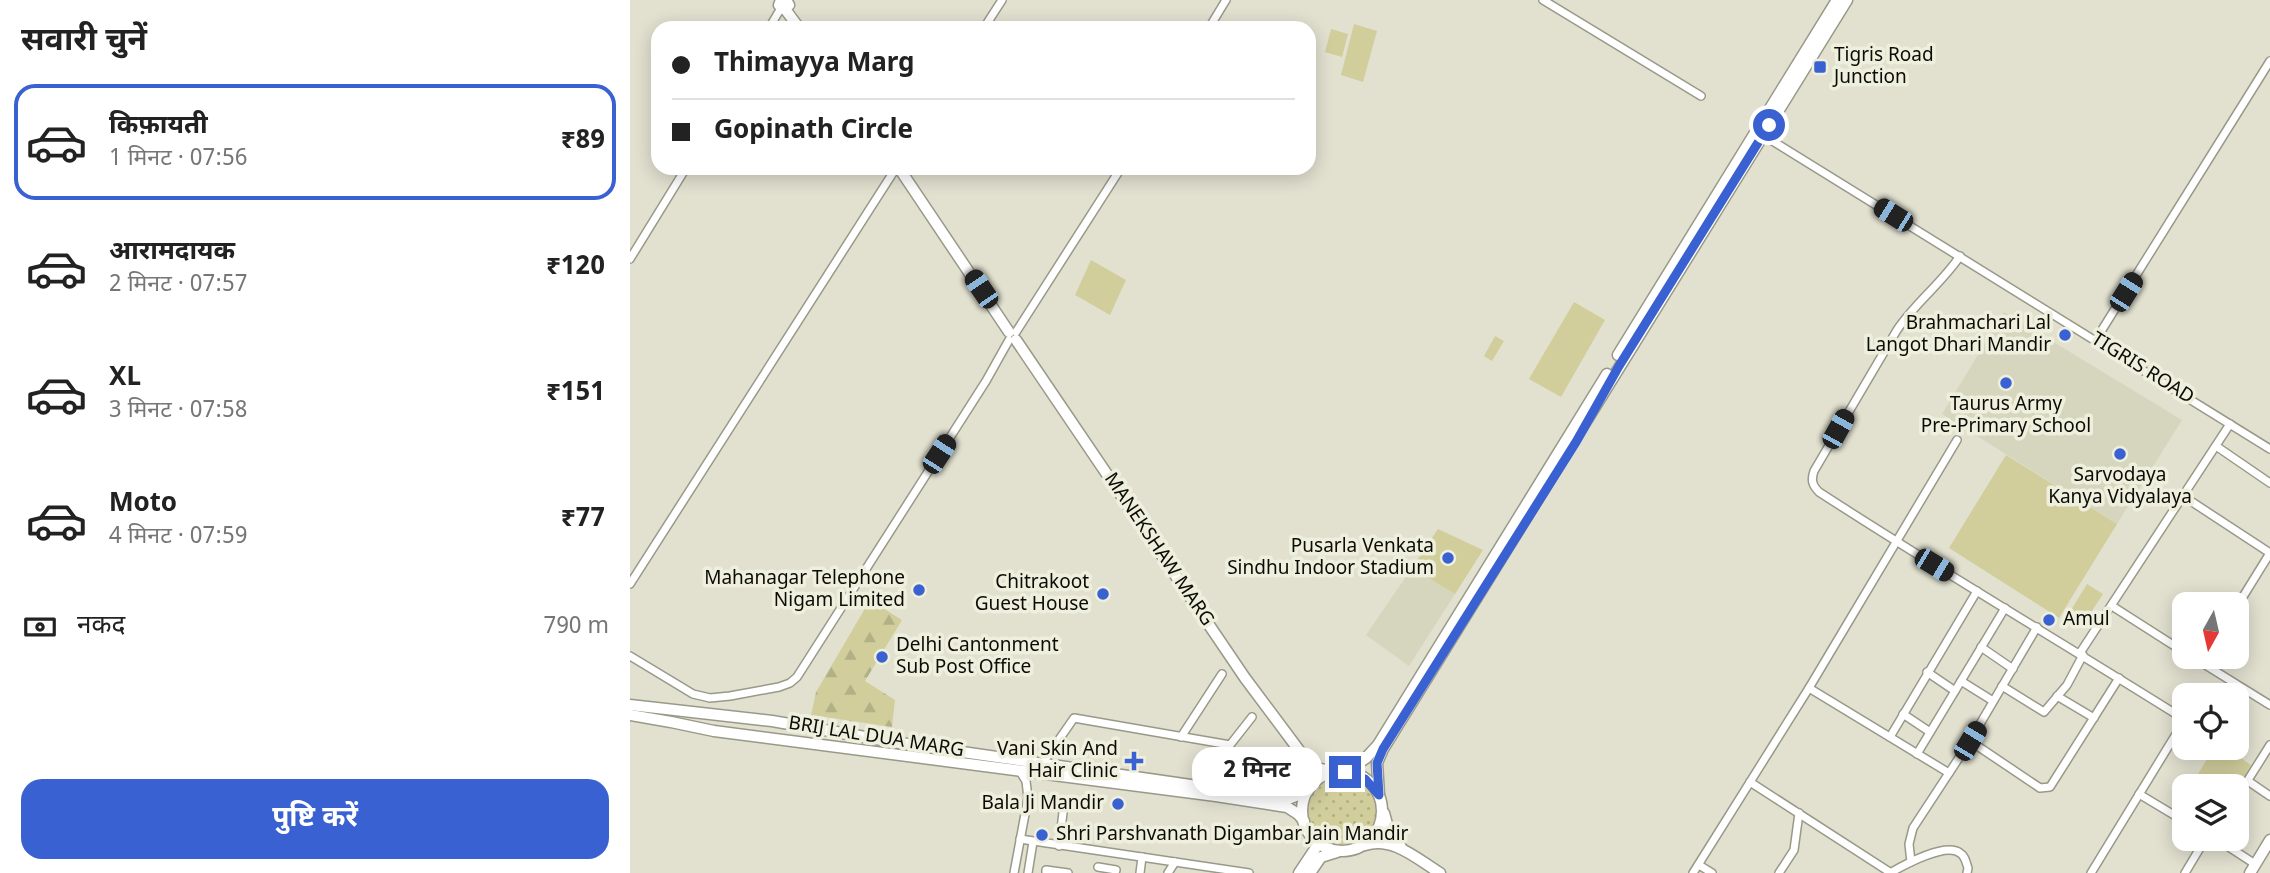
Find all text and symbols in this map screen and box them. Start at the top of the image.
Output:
text: सवारी चुनें [21,21,147,63]
place label: Tigris Road Junction [1832,44,1934,91]
text: Thimayya Marg [714,48,915,82]
marker: Tigris Road Junction [1812,59,1828,75]
route start [1753,109,1785,141]
text: किफ़ायती [109,110,208,144]
icon: car [25,111,88,174]
text: Gopinath Circle [714,115,913,149]
text: ₹89 [561,125,605,159]
text: 1 मिनट · 07:56 [109,144,247,174]
car [1870,195,1917,235]
text: आरामदायक [109,236,235,270]
icon: car [25,237,88,300]
text: ₹120 [546,251,605,285]
car [961,266,1002,312]
car [2106,269,2147,315]
text: 2 मिनट · 07:57 [109,270,247,300]
place label: Brahmachari Lal Langot Dhari Mandir [1866,312,2051,359]
marker: Brahmachari Lal Langot Dhari Mandir [2057,327,2073,343]
street label: TIGRIS ROAD [2086,327,2198,411]
text: XL [109,362,141,396]
icon: car [25,363,88,426]
marker: Taurus Army Pre-Primary School [1998,375,2014,391]
text: ₹151 [546,377,605,411]
place label: Taurus Army Pre-Primary School [1921,393,2091,440]
text: 3 मिनट · 07:58 [109,396,247,426]
car [1819,406,1858,452]
car [919,431,960,477]
marker: Sarvodaya Kanya Vidyalaya [2112,446,2128,462]
place label: Sarvodaya Kanya Vidyalaya [2048,464,2192,511]
street label: MANEKSHAW MARG [1097,469,1219,631]
text: Moto [109,488,177,522]
icon: car [25,489,88,552]
text: ₹77 [561,503,605,537]
text: 4 मिनट · 07:59 [109,522,247,552]
place label: Pusarla Venkata Sindhu Indoor Stadium [1227,535,1434,582]
car [1911,545,1958,585]
marker: Pusarla Venkata Sindhu Indoor Stadium [1440,550,1456,566]
place label: Mahanagar Telephone Nigam Limited [704,567,905,614]
place label: Chitrakoot Guest House [975,571,1089,618]
marker: Mahanagar Telephone Nigam Limited [911,582,927,598]
marker: Chitrakoot Guest House [1095,586,1111,602]
north arrow [2172,592,2249,668]
map controls [2172,592,2249,851]
icon: cash [21,608,59,646]
place label: Amul [2063,608,2110,633]
text: नकद [77,610,125,644]
text: 790 m [543,612,609,642]
marker: Amul [2041,612,2057,628]
place label: Delhi Cantonment Sub Post Office [896,634,1059,681]
marker: Delhi Cantonment Sub Post Office [874,649,890,665]
button: locate [2172,683,2249,760]
street label: BRIJ LAL DUA MARG [786,712,966,764]
car [1951,718,1990,764]
place label: Vani Skin And Hair Clinic [997,738,1118,785]
callout: 2 मिनट [1191,748,1320,796]
marker: Vani Skin And Hair Clinic [1124,751,1144,771]
text: 2 मिनट [1223,756,1291,786]
route end [1329,756,1361,788]
button: layers [2172,774,2249,851]
button: पुष्टि करें [21,779,609,859]
place label: Bala Ji Mandir [981,792,1104,817]
marker: Bala Ji Mandir [1110,796,1126,812]
place label: Shri Parshvanath Digambar Jain Mandir [1056,823,1409,848]
marker: Shri Parshvanath Digambar Jain Mandir [1034,827,1050,843]

